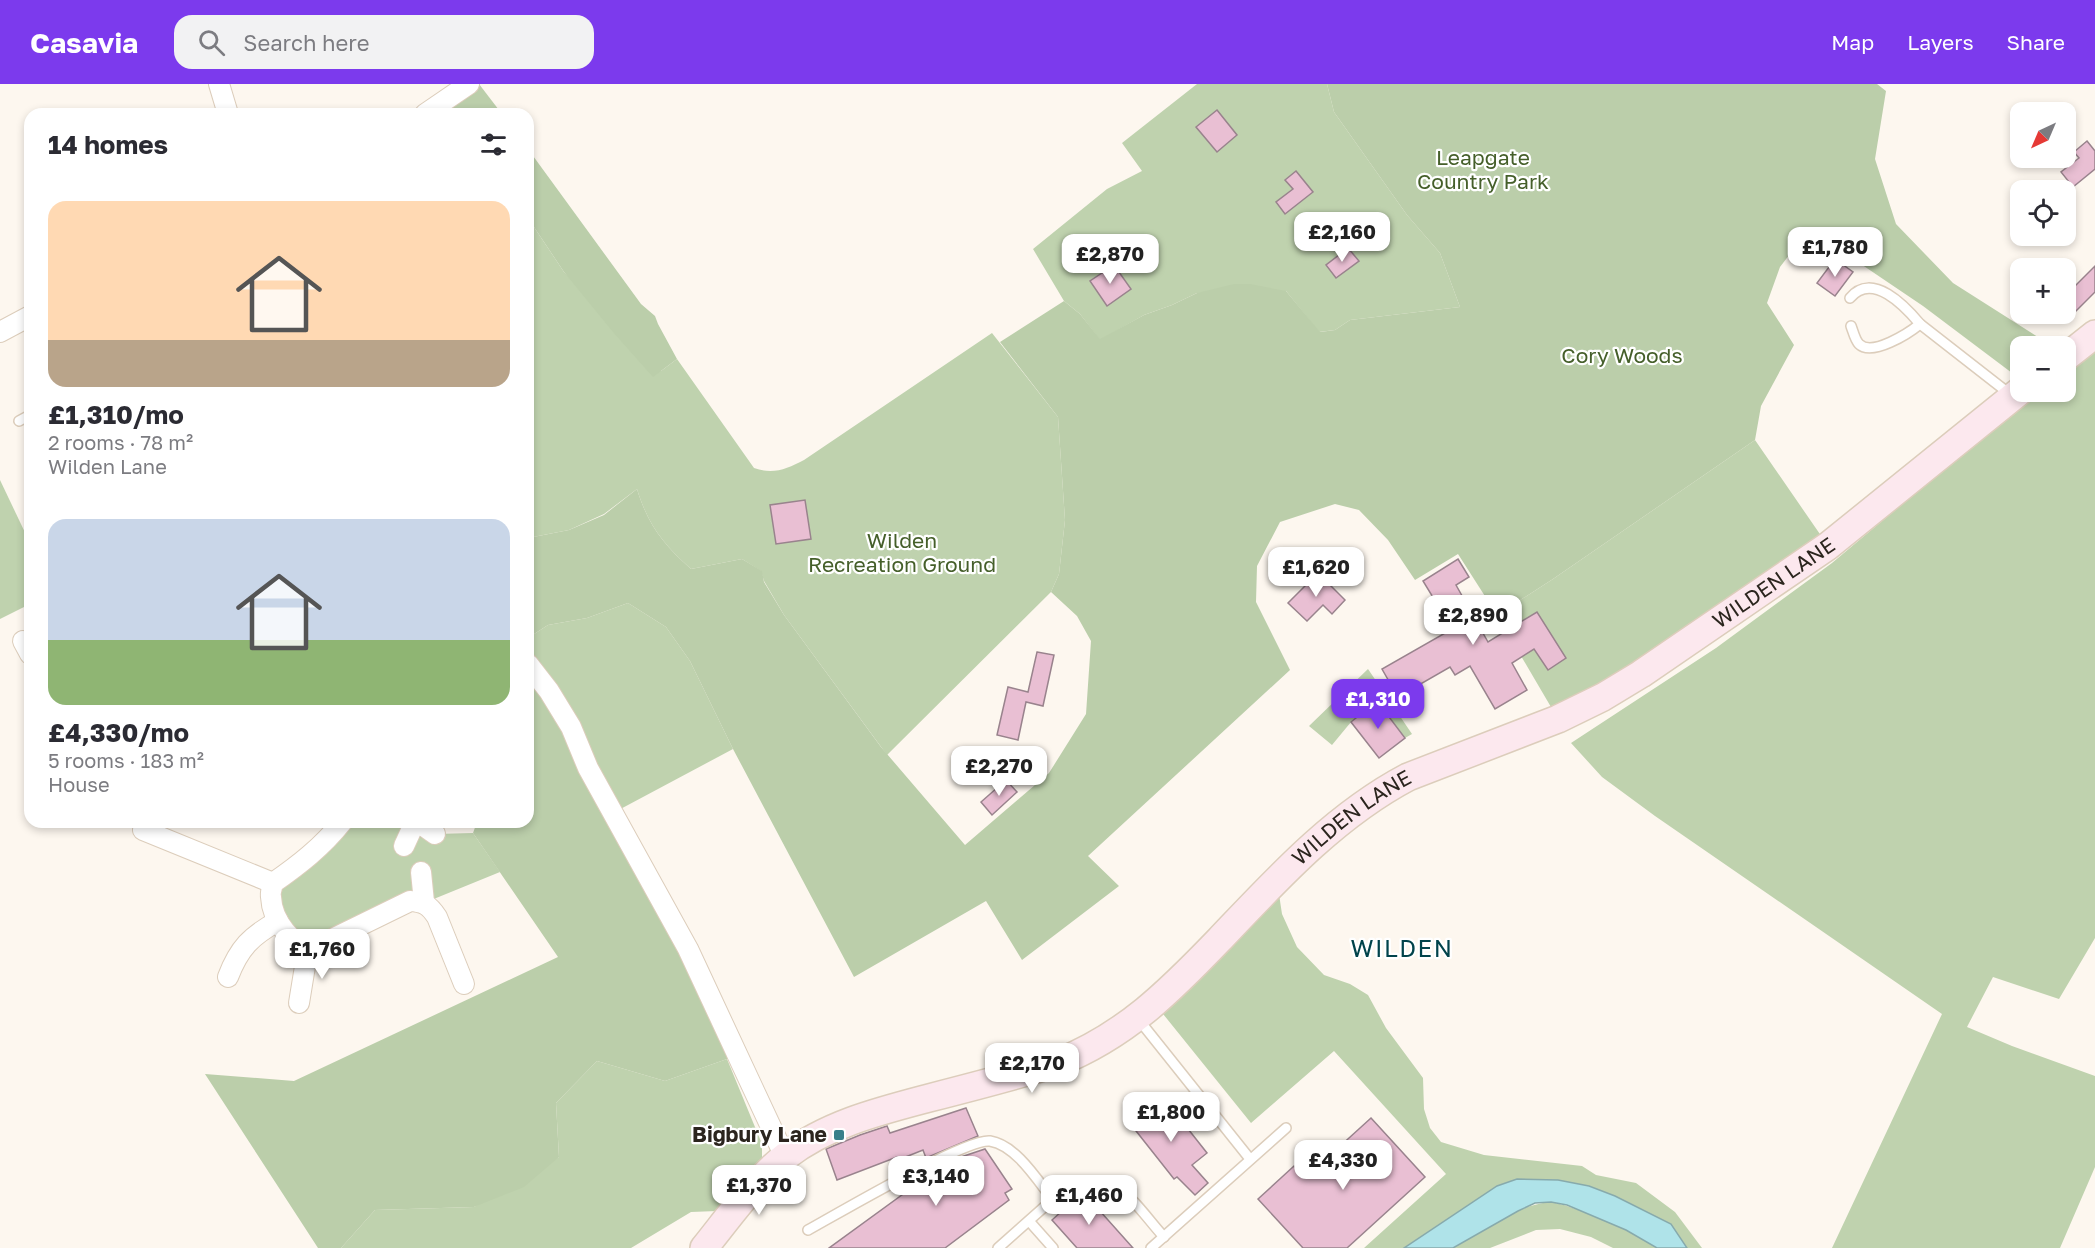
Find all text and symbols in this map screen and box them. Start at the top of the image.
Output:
search box [174,15,594,69]
text: Casavia [30,26,138,59]
icon: search [195,26,228,59]
text: Search here [243,29,369,56]
text: Map [1831,29,1874,55]
text: Layers [1907,29,1974,55]
text: Share [2007,29,2065,55]
north arrow [2010,102,2076,168]
map controls [2010,102,2076,402]
icon: filters [477,128,510,161]
text: 14 homes [48,129,168,160]
park label: Leapgate Country Park [1417,144,1549,194]
button: locate [2010,180,2076,246]
pin: £2,160 [1293,212,1391,263]
text: £2,160 [1308,219,1376,243]
pin: £1,780 [1786,227,1884,278]
pin: £2,870 [1061,234,1159,285]
text: £1,780 [1802,234,1868,258]
icon: home [225,240,333,348]
text: £2,870 [1076,241,1144,265]
button: + [2010,258,2076,324]
button: − [2010,336,2076,402]
park label: Cory Woods [1561,342,1683,368]
text: £1,310/mo [48,399,184,430]
text: 2 rooms · 78 m² [48,430,193,454]
text: Wilden Lane [48,454,167,478]
park label: Wilden Recreation Ground [808,527,996,577]
street label: WILDEN LANE [1707,531,1840,633]
pin: £1,620 [1267,547,1365,598]
text: £1,620 [1282,554,1350,578]
icon: home [225,558,333,666]
pin: £2,890 [1424,595,1522,646]
text: £2,890 [1438,602,1508,626]
pin: £1,310 [1329,679,1427,730]
text: £1,310 [1345,686,1411,710]
text: £4,330/mo [48,717,189,748]
pin: £2,270 [950,746,1048,797]
text: 5 rooms · 183 m² [48,748,204,772]
text: £2,270 [965,753,1033,777]
street label: WILDEN LANE [1286,764,1415,870]
text: House [48,772,110,796]
pin: £1,760 [273,929,371,980]
district label: WILDEN [1351,933,1453,962]
text: £1,760 [289,936,355,960]
pin: £2,170 [983,1043,1081,1094]
text: £2,170 [999,1050,1065,1074]
pin: £1,800 [1122,1092,1220,1143]
text: £1,800 [1137,1099,1205,1123]
place label: Bigbury Lane [692,1121,827,1147]
marker: Bigbury Lane [832,1128,846,1142]
pin: £4,330 [1294,1140,1392,1191]
text: £4,330 [1308,1147,1378,1171]
pin: £3,140 [887,1156,985,1207]
text: £3,140 [902,1163,970,1187]
pin: £1,370 [710,1165,808,1216]
text: £1,370 [726,1172,792,1196]
pin: £1,460 [1040,1175,1138,1226]
text: £1,460 [1055,1182,1123,1206]

